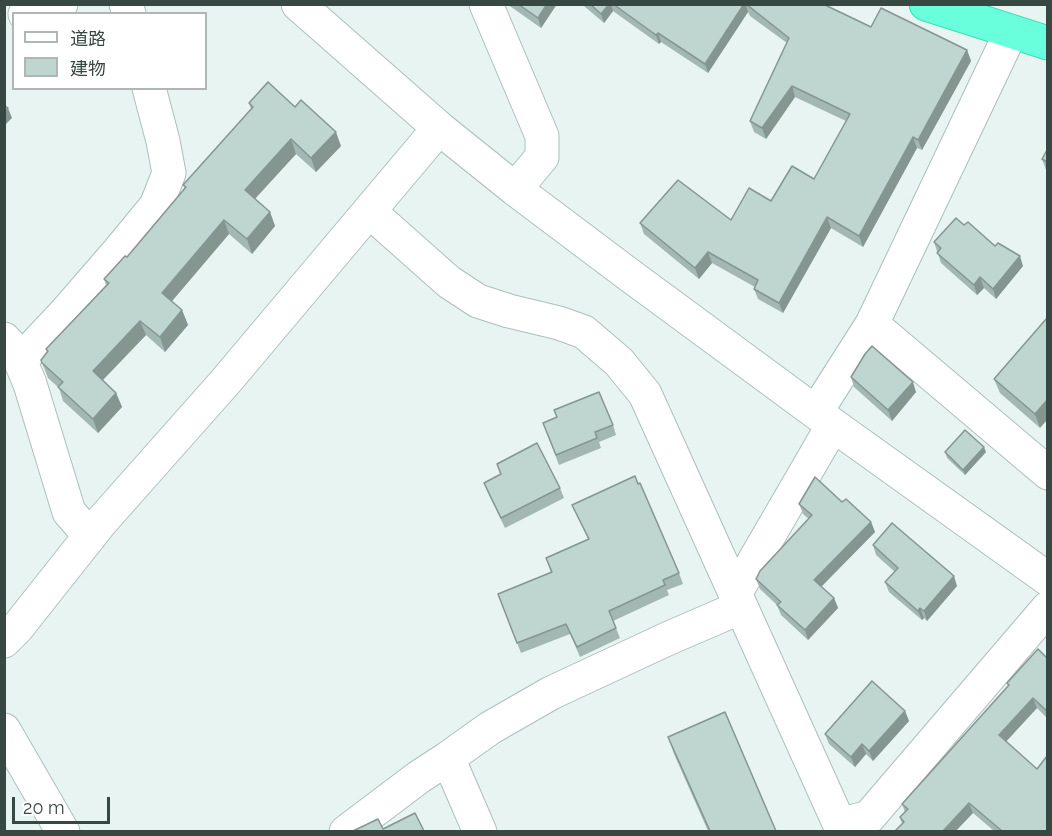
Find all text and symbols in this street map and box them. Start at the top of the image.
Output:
legend [12,12,207,90]
text: 道路 [70,28,106,49]
text: 建物 [70,58,106,79]
scale bar [15,785,112,823]
text: 20 m [23,797,65,818]

